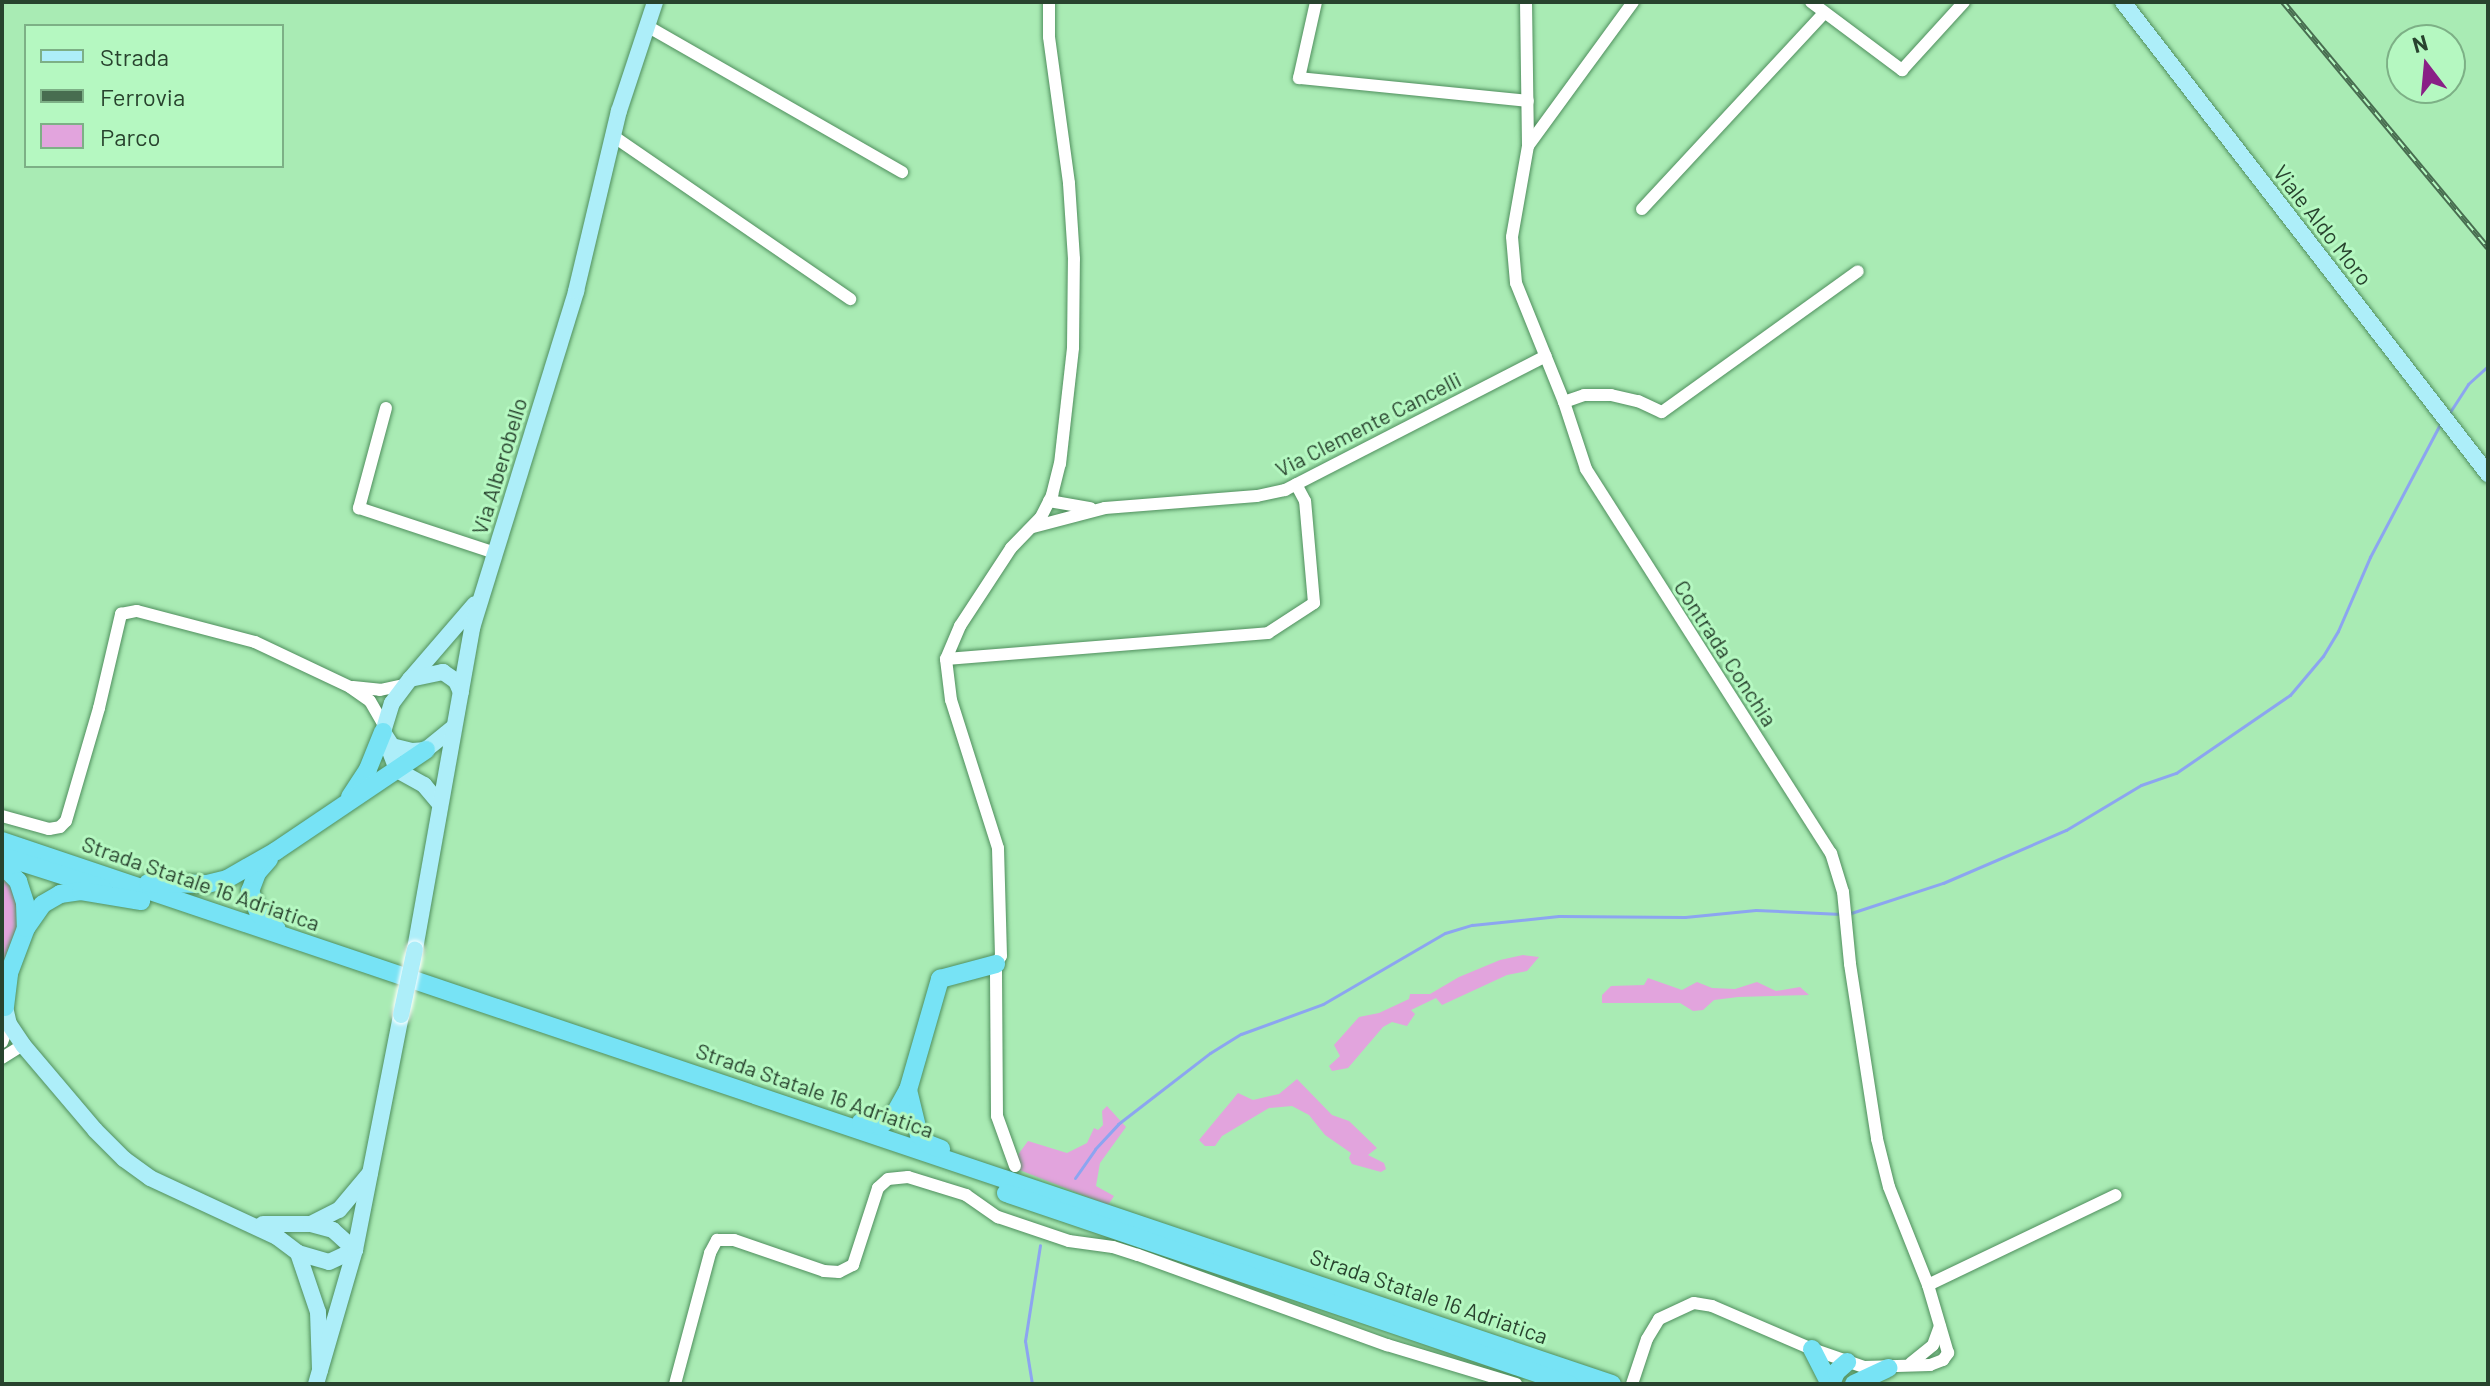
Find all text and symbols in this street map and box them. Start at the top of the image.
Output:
legend [24,24,284,168]
north arrow [2386,24,2466,104]
text: N [2409,28,2431,57]
text: Strada [100,42,169,71]
text: Ferrovia [100,82,185,111]
text: Parco [100,122,161,151]
street label: Viale Aldo Moro [2268,160,2378,290]
street label: Via Clemente Cancelli [1271,366,1465,482]
street label: Via Alberobello [466,394,532,538]
street label: Contrada Conchia [1669,575,1783,731]
street label: Strada Statale 16 Adriatica [79,830,323,936]
street label: Strada Statale 16 Adriatica [693,1037,937,1143]
street label: Strada Statale 16 Adriatica [1307,1243,1551,1349]

